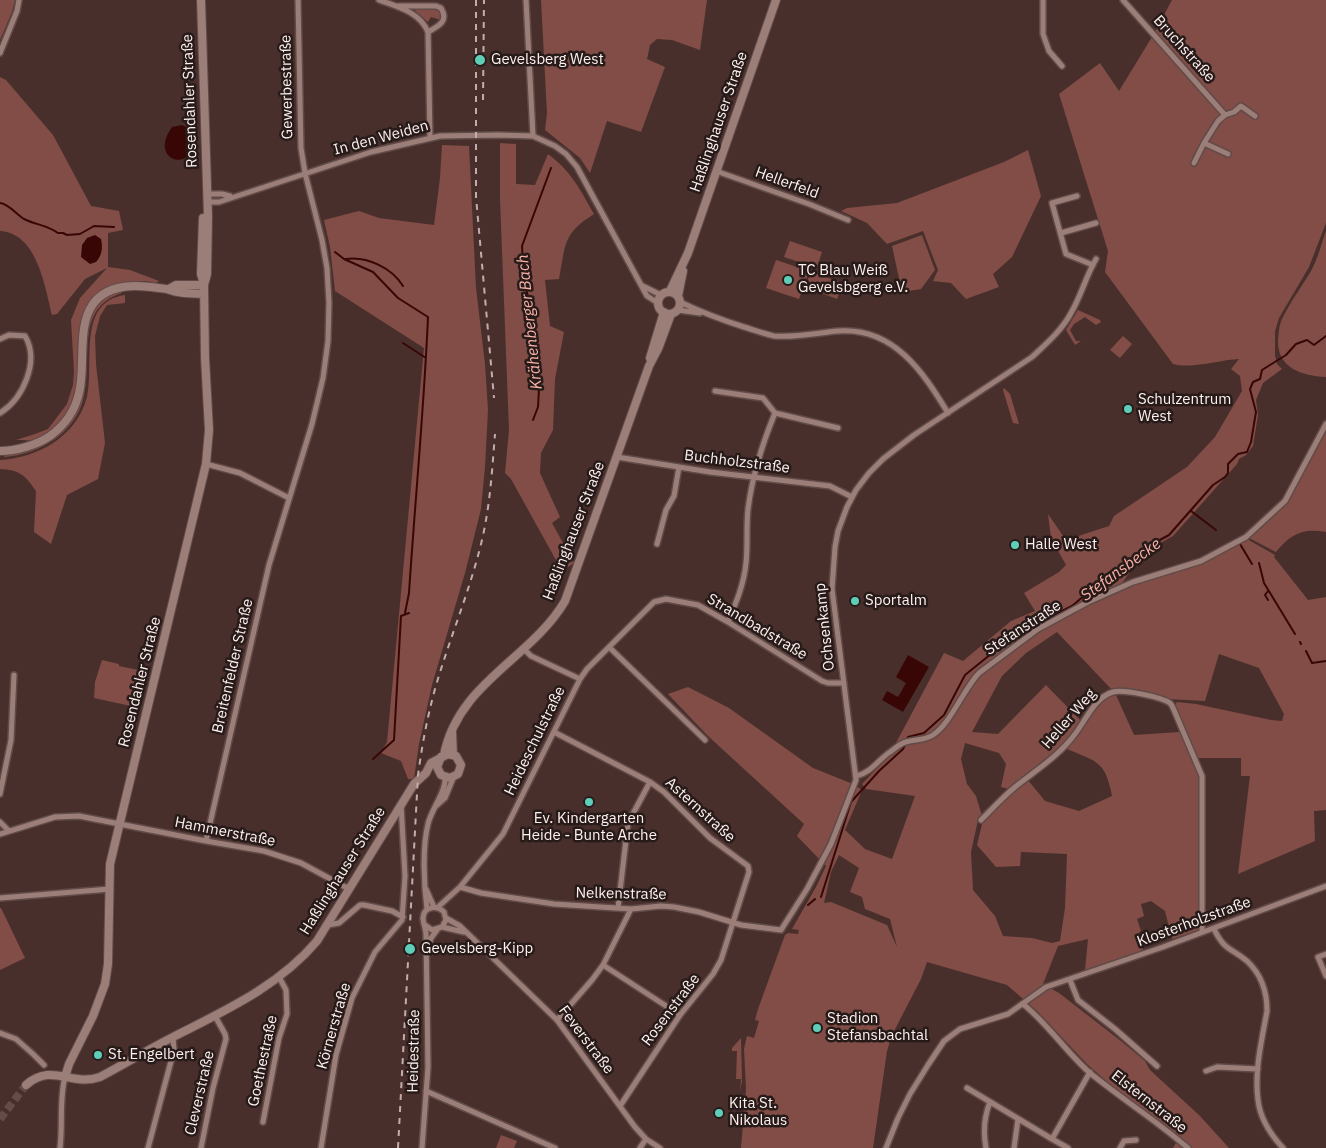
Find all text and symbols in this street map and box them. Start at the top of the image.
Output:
street label: Bruchstraße [1149,12,1219,86]
street label: Rosendahler Straße [179,34,201,168]
street label: Gewerbestraße [277,35,297,139]
street label: Haßlinghauser Straße [686,49,752,195]
place label: Gevelsberg West [491,51,604,69]
marker: Gevelsberg West [473,53,487,67]
street label: In den Weiden [332,117,430,159]
street label: Hellerfeld [753,163,821,203]
water label: Krähenberger Bach [513,253,547,391]
place label: TC Blau Weiß Gevelsbgerg e.V. [798,262,908,297]
marker: TC Blau Weiß Gevelsbgerg e.V. [782,274,794,286]
place label: Schulzentrum West [1138,391,1231,426]
marker: Schulzentrum West [1122,403,1134,415]
street label: Buchholzstraße [683,447,791,477]
street label: Haßlinghauser Straße [539,459,609,603]
water label: Stefansbecke [1077,534,1165,606]
place label: Halle West [1025,536,1097,554]
marker: Halle West [1009,539,1021,551]
street label: Ochsenkamp [811,582,839,672]
street label: Strandbadstraße [704,590,810,664]
place label: Sportalm [865,592,927,610]
marker: Sportalm [849,595,861,607]
street label: Breitenfelder Straße [209,597,257,735]
street label: Stefanstraße [981,597,1065,659]
street label: Rosendahler Straße [115,615,165,749]
street label: Heideschulstraße [501,683,569,799]
street label: Heller Weg [1038,685,1100,753]
street label: Asternstraße [661,774,739,846]
marker: Ev. Kindergarten Heide - Bunte Arche [583,796,595,808]
street label: Haßlinghauser Straße [296,804,390,938]
place label: Ev. Kindergarten Heide - Bunte Arche [521,810,657,845]
street label: Hammerstraße [173,813,277,851]
street label: Nelkenstraße [575,884,667,904]
street label: Klosterholzstraße [1135,893,1253,951]
place label: Gevelsberg-Kipp [421,940,533,958]
marker: Gevelsberg-Kipp [403,942,417,956]
street label: Rosenstraße [638,970,704,1050]
street label: Körnerstraße [313,981,355,1071]
street label: Feverstraße [554,1002,618,1078]
street label: Heidestraße [404,1009,424,1093]
place label: Stadion Stefansbachtal [827,1010,928,1045]
street label: Goethestraße [245,1014,281,1108]
marker: Stadion Stefansbachtal [811,1022,823,1034]
place label: St. Engelbert [108,1046,195,1064]
marker: St. Engelbert [92,1049,104,1061]
street label: Cleverstraße [182,1049,218,1137]
street label: Elsternstraße [1108,1067,1190,1137]
place label: Kita St. Nikolaus [729,1095,787,1130]
marker: Kita St. Nikolaus [713,1107,725,1119]

